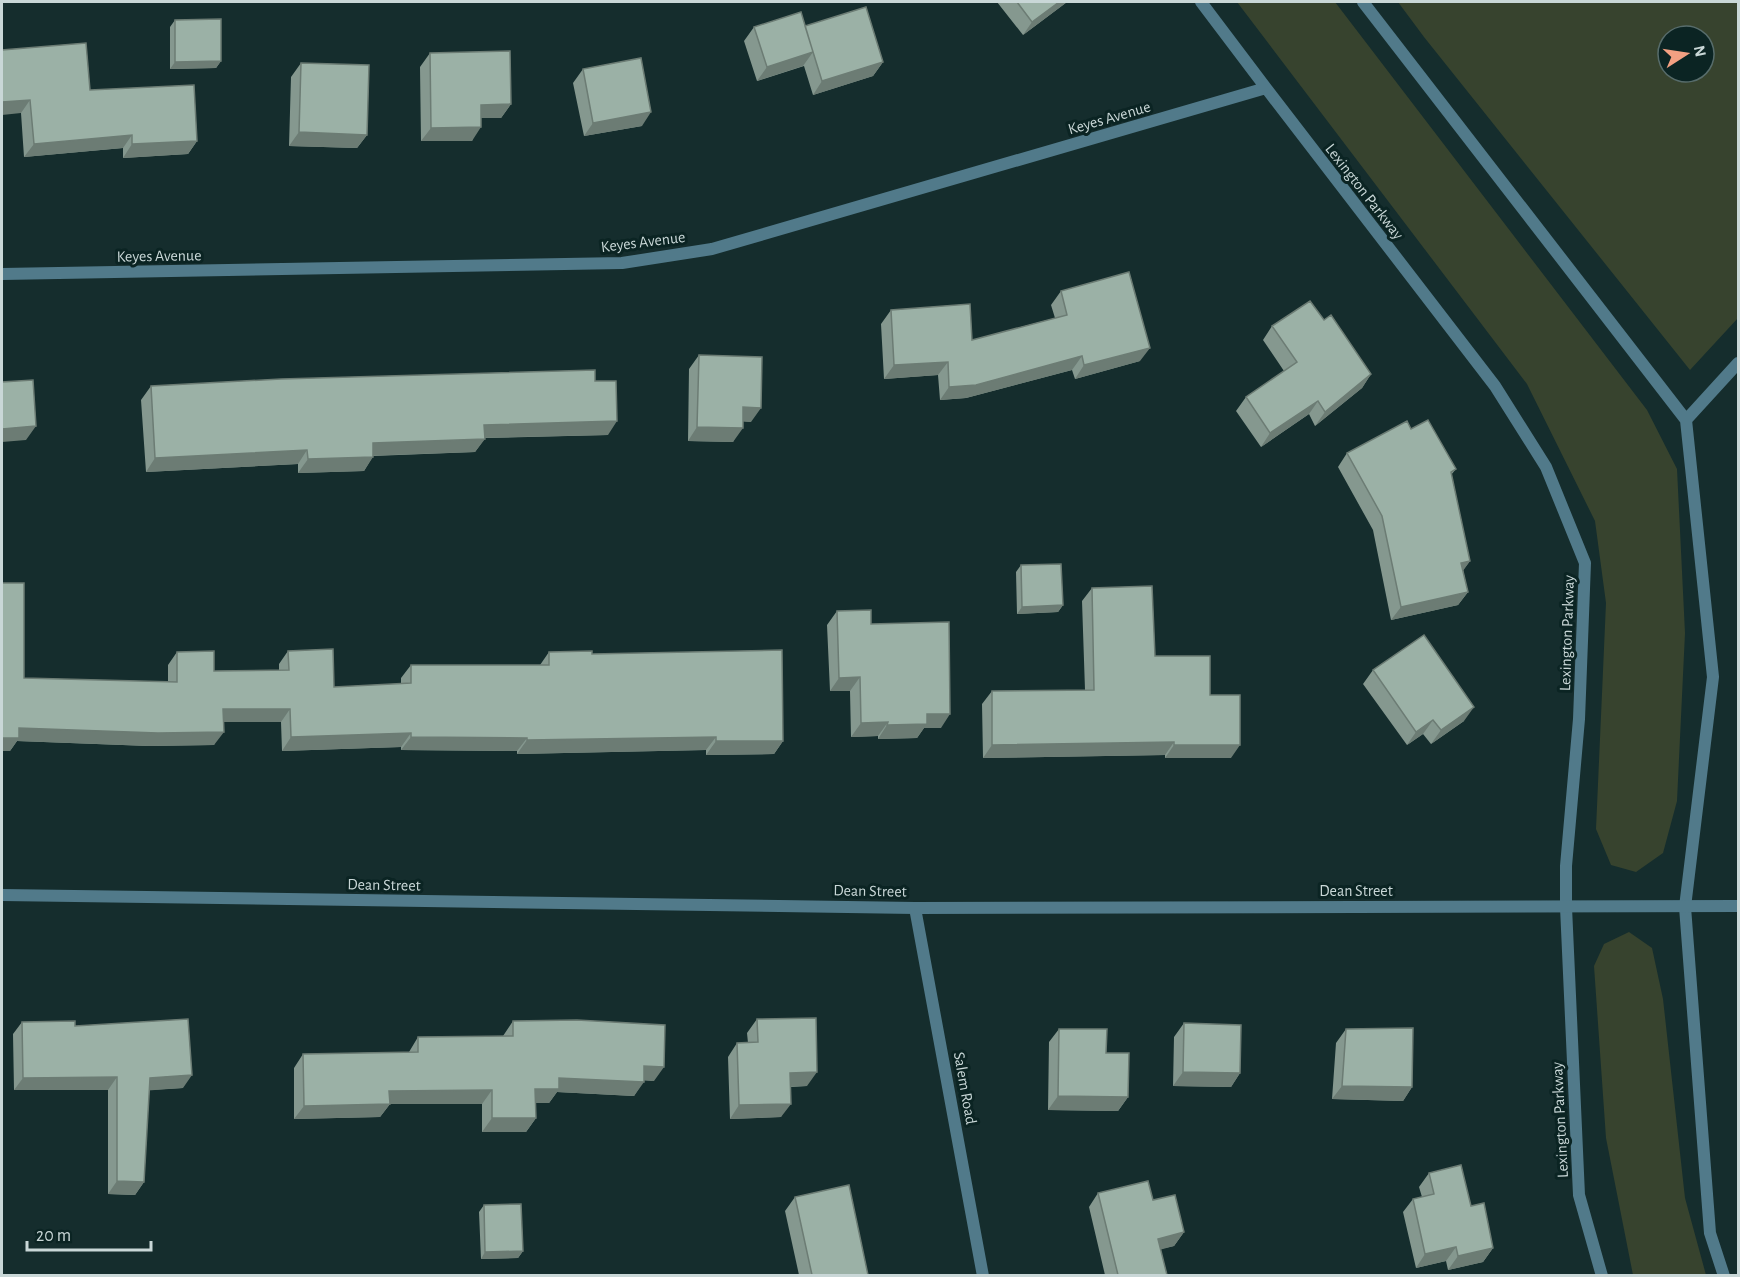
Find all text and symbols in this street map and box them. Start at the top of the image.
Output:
north arrow [1656,24,1716,84]
text: N [1691,44,1709,58]
street label: Keyes Avenue [1066,99,1153,138]
street label: Lexington Parkway [1321,141,1406,243]
street label: Keyes Avenue [600,229,686,256]
street label: Keyes Avenue [116,247,202,266]
street label: Lexington Parkway [1557,574,1578,691]
street label: Dean Street [347,876,421,894]
street label: Dean Street [833,882,907,900]
street label: Dean Street [1319,883,1393,899]
street label: Salem Road [951,1051,979,1126]
street label: Lexington Parkway [1549,1061,1572,1178]
scale bar [27,1214,152,1252]
text: 20 m [36,1227,71,1245]

